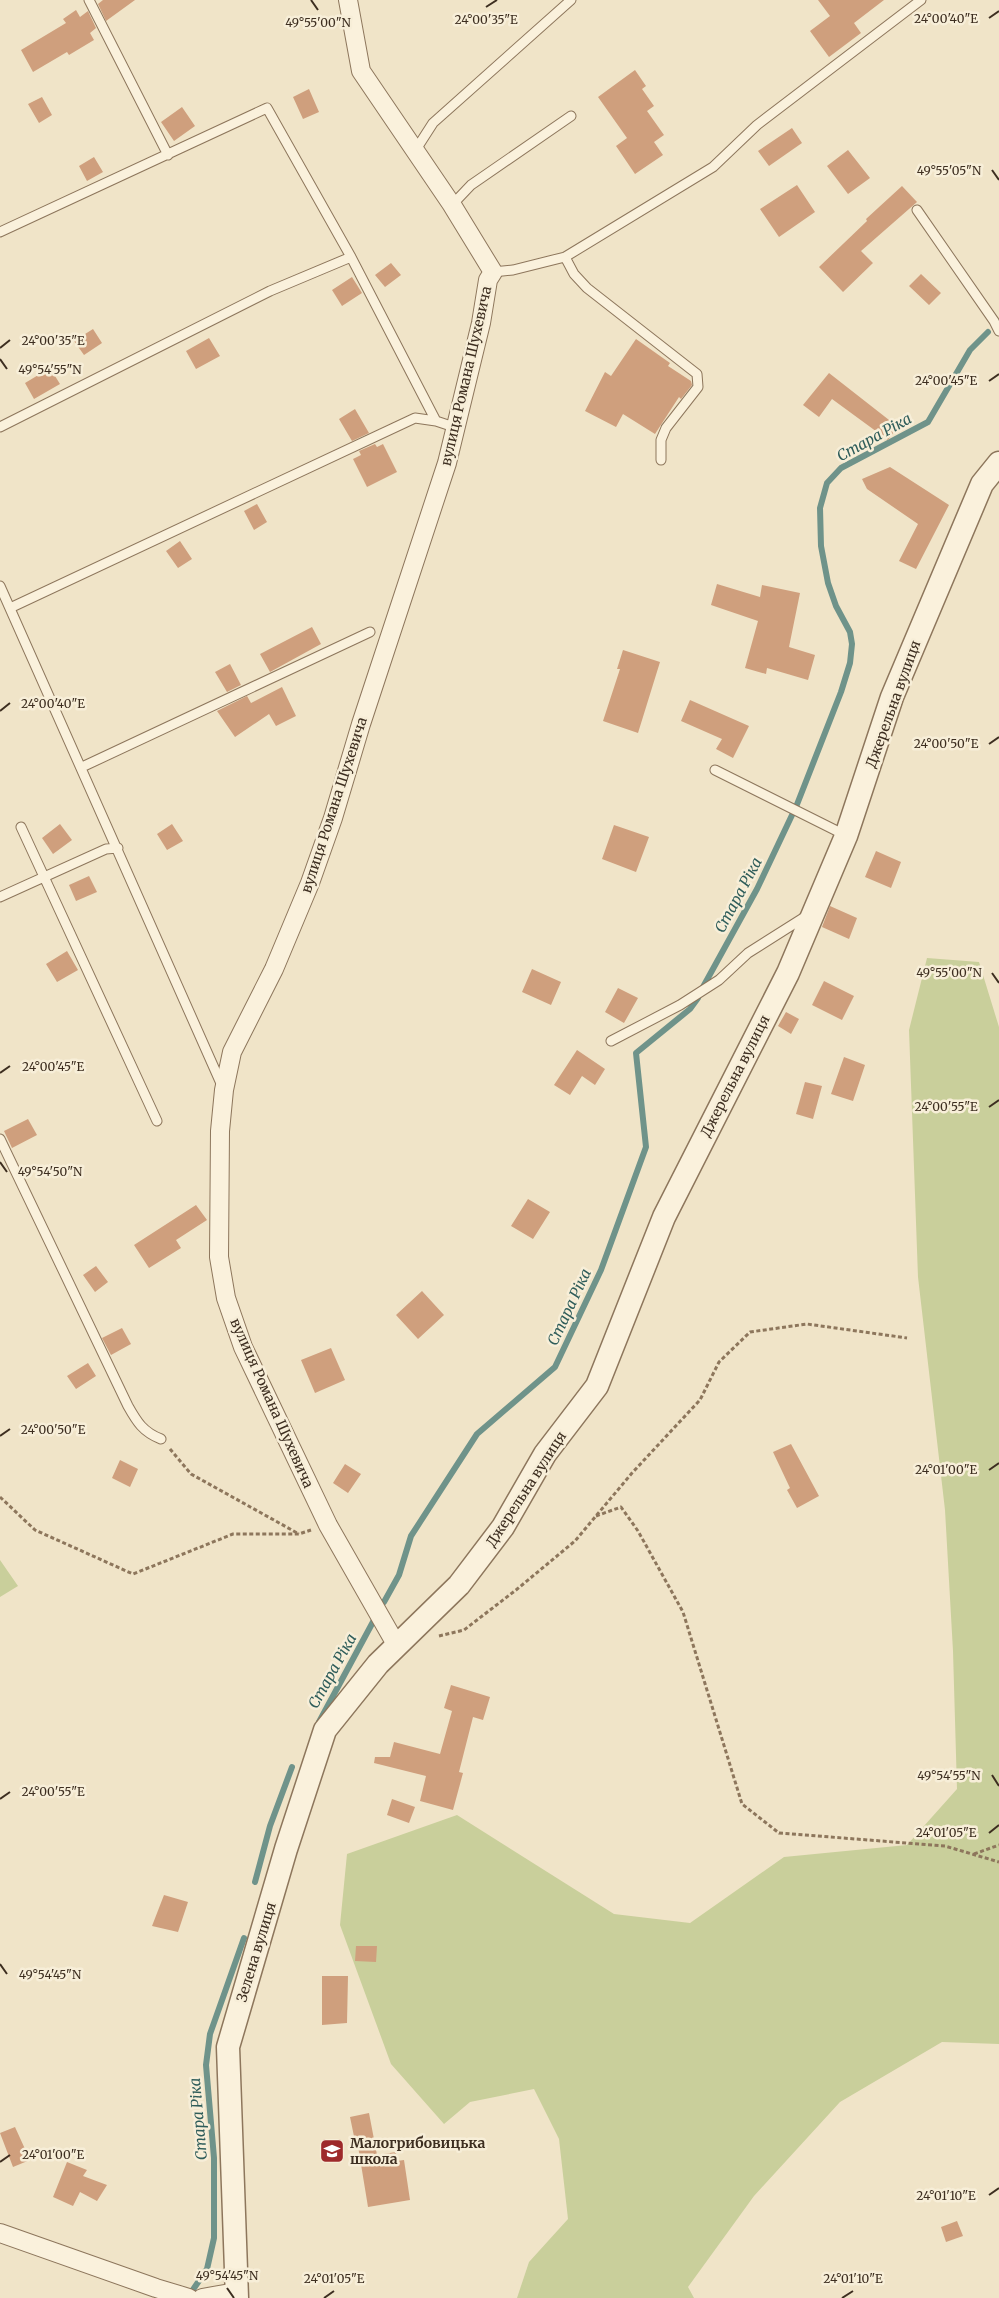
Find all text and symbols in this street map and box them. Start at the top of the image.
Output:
text: 24°00'40"E [914,11,978,26]
text: 24°00'35"E [454,12,518,27]
text: 49°55'00"N [285,15,352,30]
text: 49°55'05"N [917,163,982,178]
street label: вулиця Романа Шухевича [437,284,496,468]
text: 24°00'35"E [21,333,85,348]
text: 49°54'55"N [18,362,82,377]
text: 24°00'45"E [915,373,977,388]
water label: Стара Ріка [833,409,915,465]
street label: Джерельна вулиця [862,638,924,770]
text: 24°00'40"E [21,696,85,711]
street label: вулиця Романа Шухевича [297,714,371,895]
text: 24°00'50"E [914,736,979,751]
water label: Стара Ріка [710,854,766,936]
text: 49°55'00"N [916,965,983,980]
street label: Джерельна вулиця [696,1012,774,1140]
text: 24°00'45"E [22,1059,84,1074]
text: 24°00'55"E [914,1099,978,1114]
text: 49°54'50"N [18,1164,83,1179]
water label: Стара Ріка [543,1265,595,1349]
street label: вулиця Романа Шухевича [226,1315,318,1491]
text: 24°00'50"E [21,1422,86,1437]
street label: Джерельна вулиця [482,1428,570,1550]
text: 24°01'00"E [915,1462,977,1477]
water label: Стара Ріка [304,1630,360,1712]
text: 49°54'55"N [917,1768,981,1783]
text: 24°00'55"E [21,1784,85,1799]
text: 24°01'05"E [916,1825,977,1840]
street label: Зелена вулиця [232,1900,280,2004]
text: 49°54'45"N [19,1967,82,1982]
water label: Стара Ріка [185,2077,211,2161]
place label: Малогрибовицька школа [350,2134,485,2168]
school or university icon: Малогрибовицька школа [319,2138,345,2164]
text: 24°01'00"E [22,2147,84,2162]
text: 24°01'10"E [916,2188,976,2203]
text: 49°54'45"N [196,2268,259,2283]
text: 24°01'05"E [304,2271,365,2286]
text: 24°01'10"E [823,2271,883,2286]

